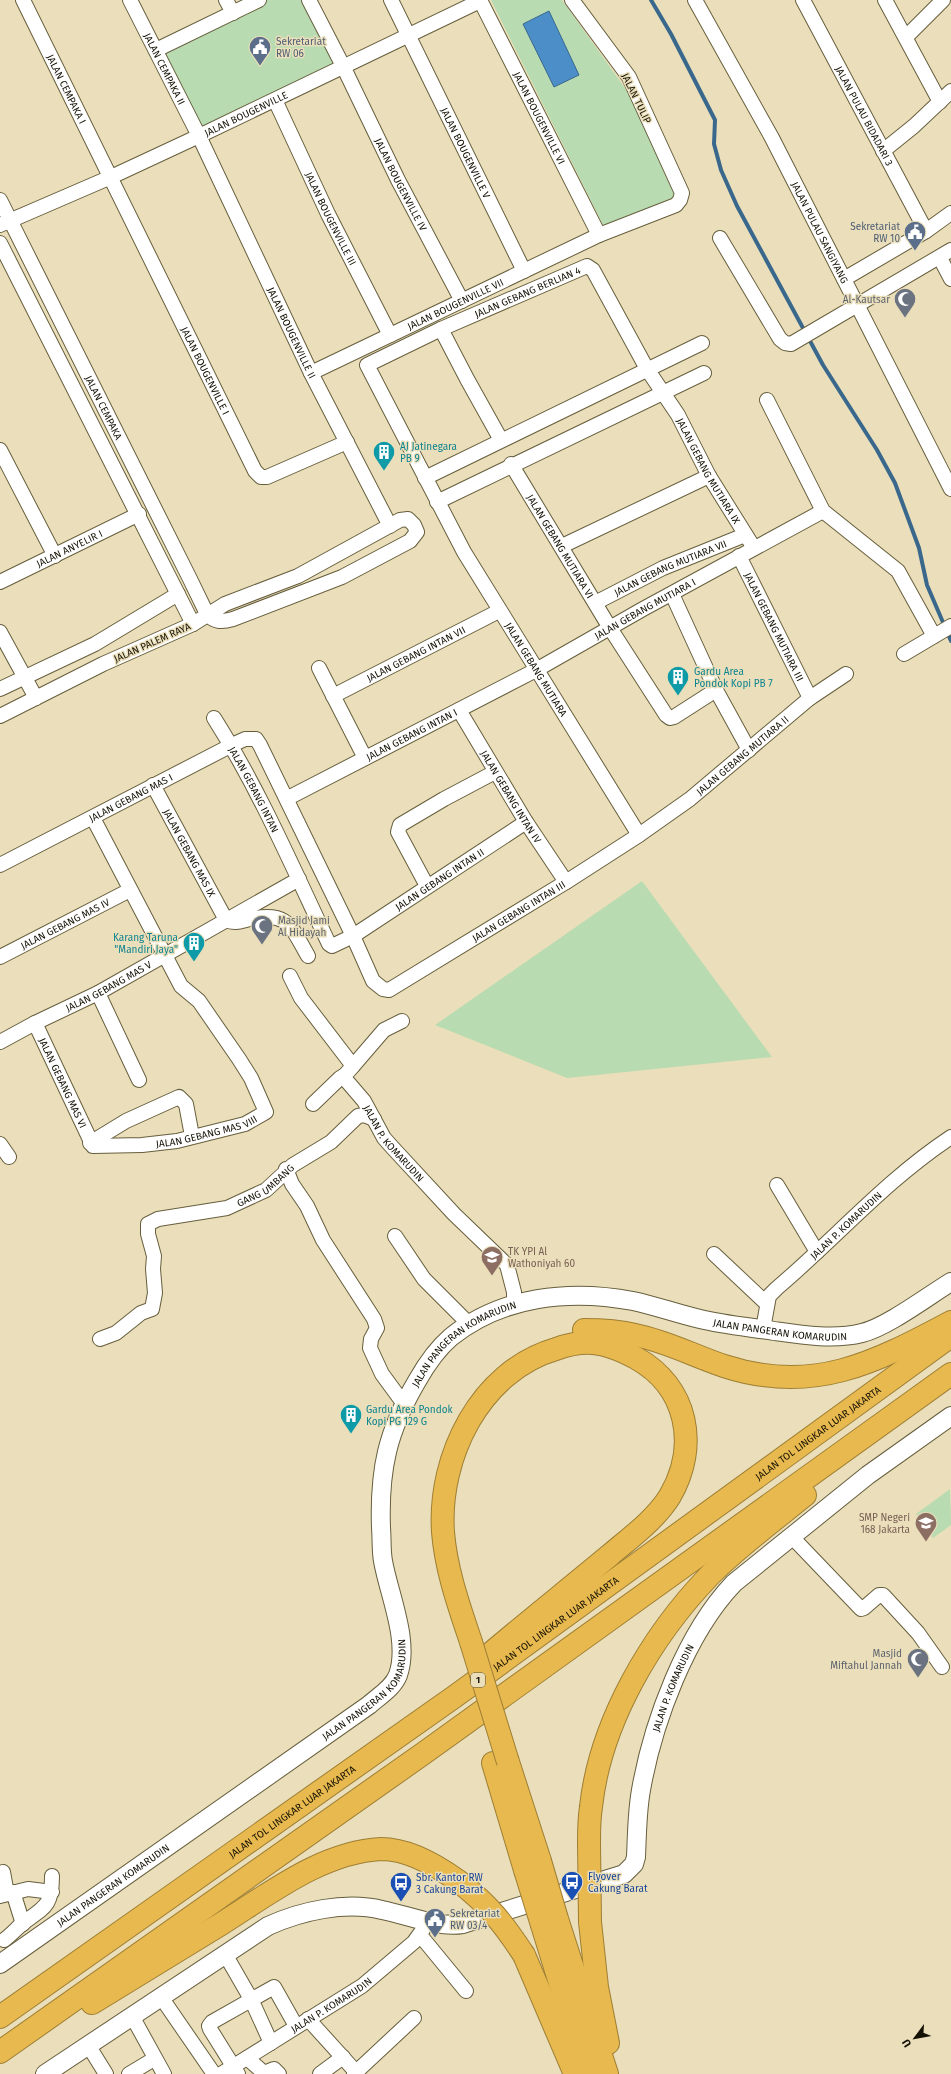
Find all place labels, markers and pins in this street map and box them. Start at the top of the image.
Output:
public building icon: Sekretariat RW 06 [247,34,273,67]
place label: Sekretariat RW 06 [276,36,326,60]
public building icon: Sekretariat RW 10 [902,219,928,252]
place label: Sekretariat RW 10 [850,221,900,245]
mosque icon: Al-Kautsar [892,286,918,319]
place label: Al-Kautsar [843,294,890,306]
building icon: AJ Jatinegara PB 9 [371,439,397,472]
place label: AJ Jatinegara PB 9 [400,441,457,465]
building icon: Gardu Area Pondok Kopi PB 7 [665,664,691,697]
place label: Gardu Area Pondok Kopi PB 7 [694,666,773,690]
mosque icon: Masjid Jami Al Hidayah [249,913,275,946]
place label: Masjid Jami Al Hidayah [278,915,330,939]
building icon: Karang Taruna "Mandiri Jaya" [181,930,207,963]
place label: Karang Taruna "Mandiri Jaya" [113,932,178,956]
school or university icon: TK YPI Al Wathoniyah 60 [479,1244,505,1277]
place label: TK YPI Al Wathoniyah 60 [508,1246,575,1270]
building icon: Gardu Area Pondok Kopi PG 129 G [338,1402,364,1435]
place label: Gardu Area Pondok Kopi PG 129 G [366,1404,454,1428]
school or university icon: SMP Negeri 168 Jakarta [913,1510,939,1543]
place label: SMP Negeri 168 Jakarta [859,1512,910,1536]
mosque icon: Masjid Miftahul Jannah [905,1646,931,1679]
place label: Masjid Miftahul Jannah [830,1648,902,1672]
bus stop icon: Flyover Cakung Barat [559,1869,585,1902]
bus stop icon: Sbr. Kantor RW 3 Cakung Barat [388,1870,414,1903]
place label: Flyover Cakung Barat [588,1871,648,1895]
place label: Sbr. Kantor RW 3 Cakung Barat [416,1872,484,1896]
public building icon: Sekretariat RW 03/4 [422,1906,448,1939]
place label: Sekretariat RW 03/4 [450,1908,500,1932]

